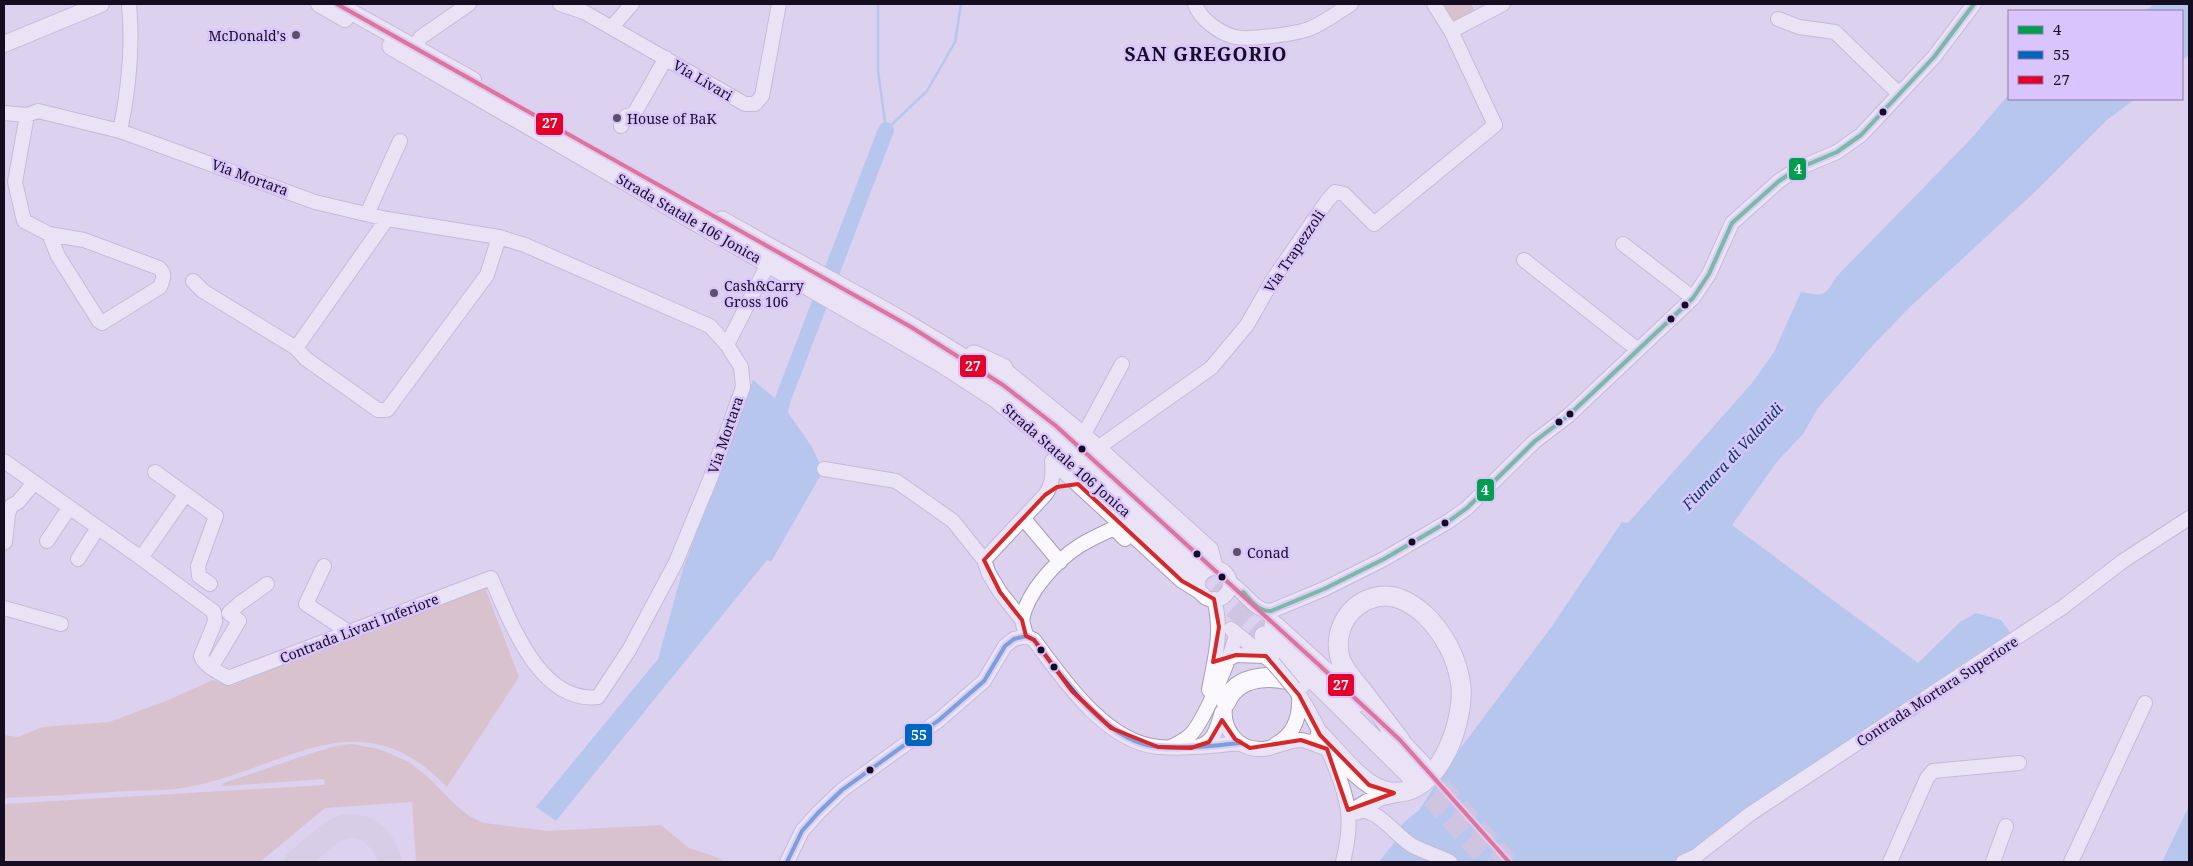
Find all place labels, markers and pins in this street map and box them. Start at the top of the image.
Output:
place label: McDonald's [208,26,286,45]
marker: McDonald's [290,29,302,41]
unlabelled marker [1878,107,1888,117]
place label: House of BaK [627,109,716,128]
marker: House of BaK [611,112,623,124]
place label: Cash&Carry Gross 106 [724,276,804,311]
marker: Cash&Carry Gross 106 [708,287,720,299]
unlabelled marker [1680,300,1690,310]
unlabelled marker [1666,314,1676,324]
unlabelled marker [1565,409,1575,419]
unlabelled marker [1554,417,1564,427]
unlabelled marker [1077,444,1087,454]
unlabelled marker [1440,518,1450,528]
unlabelled marker [1407,537,1417,547]
place label: Conad [1247,543,1290,562]
marker: Conad [1231,546,1243,558]
unlabelled marker [1192,549,1202,559]
unlabelled marker [1217,572,1227,582]
unlabelled marker [1036,645,1046,655]
unlabelled marker [1049,662,1059,672]
unlabelled marker [865,765,875,775]

